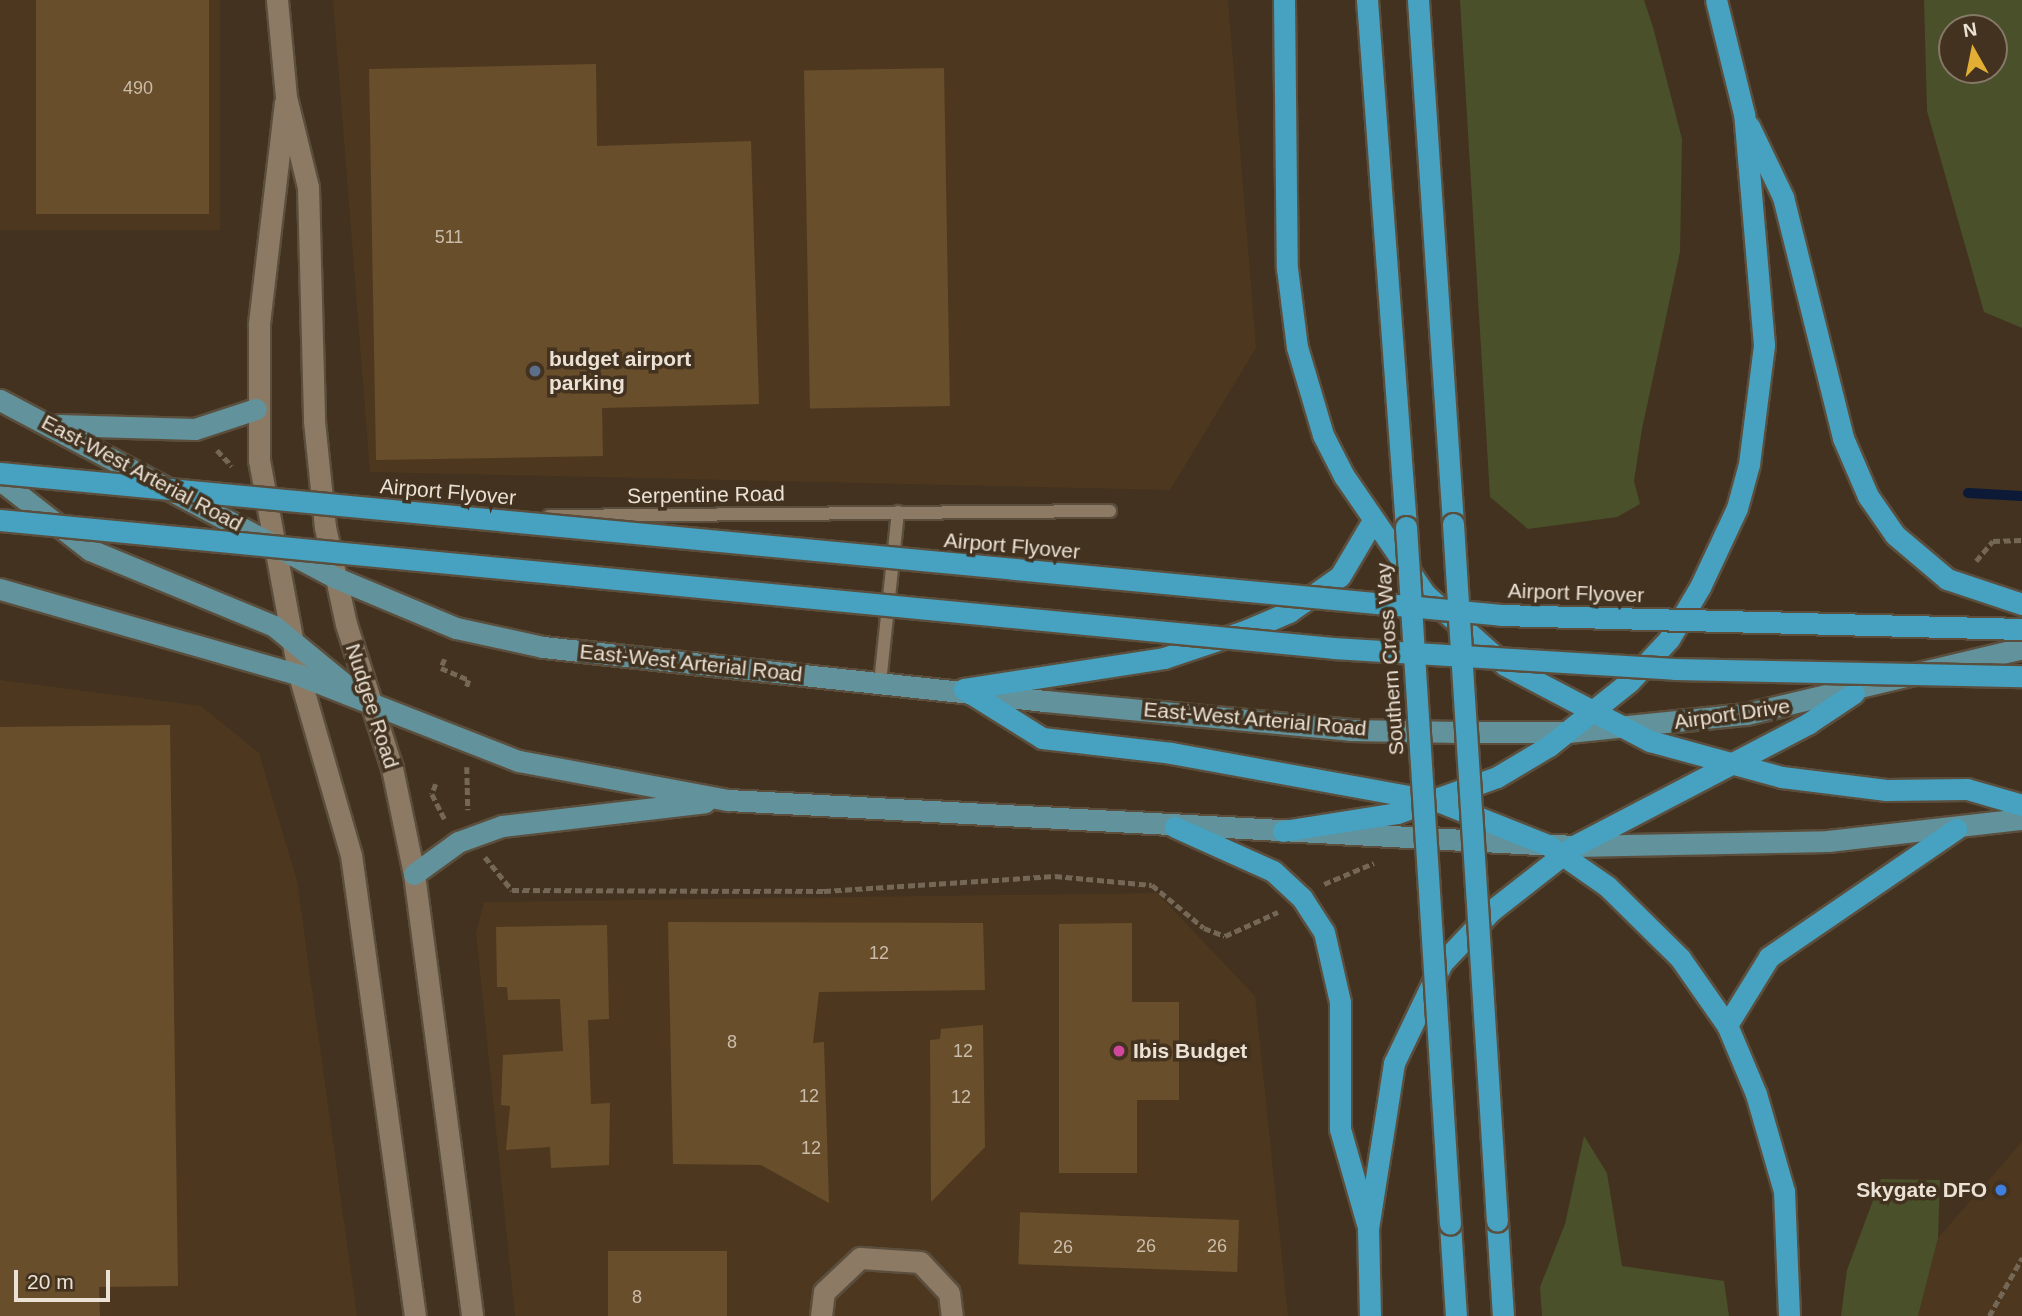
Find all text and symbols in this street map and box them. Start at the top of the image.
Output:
north arrow [1938,14,2008,84]
text: N [1962,18,1978,41]
house number: 490 [123,77,153,99]
house number: 511 [435,226,463,248]
place label: budget airport parking [549,346,691,396]
marker: budget airport parking [527,363,543,379]
street label: East-West Arterial Road [37,409,247,537]
street label: Airport Flyover [379,473,517,511]
street label: Serpentine Road [627,481,785,509]
street label: Airport Flyover [943,527,1081,565]
street label: Southern Cross Way [1371,562,1409,756]
street label: Airport Flyover [1507,578,1645,608]
street label: East-West Arterial Road [578,639,804,687]
street label: Nudgee Road [340,640,404,772]
street label: Airport Drive [1672,693,1792,735]
street label: East-West Arterial Road [1142,697,1368,741]
house number: 12 [869,942,889,964]
house number: 8 [727,1031,737,1053]
place label: Ibis Budget [1133,1038,1247,1064]
house number: 12 [953,1040,973,1062]
marker: Ibis Budget [1111,1043,1127,1059]
house number: 12 [799,1085,819,1107]
house number: 12 [951,1086,971,1108]
house number: 12 [801,1137,821,1159]
place label: Skygate DFO [1856,1177,1987,1203]
marker: Skygate DFO [1993,1182,2009,1198]
house number: 26 [1136,1235,1156,1257]
house number: 26 [1207,1235,1227,1257]
house number: 26 [1053,1236,1073,1258]
scale bar [18,1256,114,1300]
text: 20 m [27,1270,74,1293]
house number: 8 [632,1286,642,1308]

